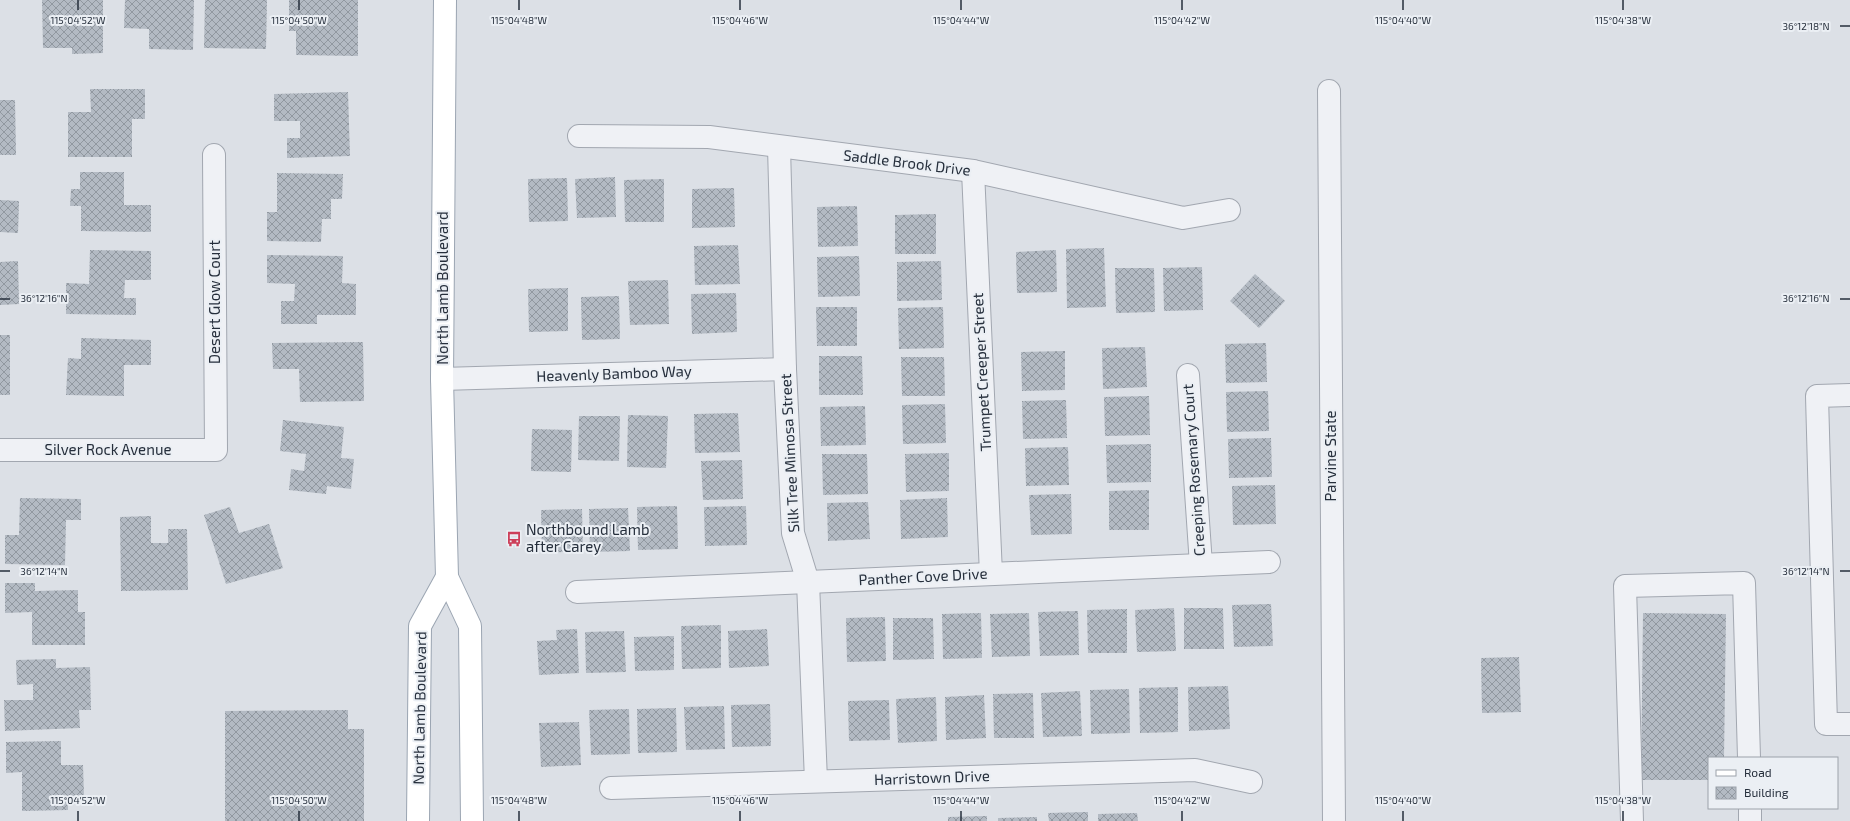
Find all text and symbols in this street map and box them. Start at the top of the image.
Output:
text: 115°04'52"W [50,14,106,26]
text: 115°04'50"W [271,14,327,26]
text: 115°04'48"W [491,14,548,26]
text: 115°04'46"W [712,14,768,26]
text: 115°04'44"W [933,14,990,26]
text: 115°04'42"W [1154,14,1210,26]
text: 115°04'40"W [1375,14,1432,26]
text: 115°04'38"W [1595,14,1651,26]
text: 36°12'18"N [1782,20,1830,32]
street label: Saddle Brook Drive [842,145,972,179]
street label: North Lamb Boulevard [433,211,451,365]
street label: Desert Glow Court [205,240,223,364]
text: 36°12'16"N [21,292,67,304]
street label: Trumpet Creeper Street [968,292,994,452]
text: 36°12'16"N [1783,292,1829,304]
street label: Heavenly Bamboo Way [536,361,692,385]
street label: Silk Tree Mimosa Street [776,373,802,533]
street label: Creeping Rosemary Court [1178,383,1208,557]
street label: Parvine State [1321,411,1339,501]
street label: Silver Rock Avenue [44,440,172,458]
place label: Northbound Lamb after Carey [526,520,649,555]
bus stop icon: Northbound Lamb after Carey [505,530,523,548]
street label: Panther Cove Drive [858,564,988,588]
text: 36°12'14"N [20,565,68,577]
text: 36°12'14"N [1782,565,1830,577]
street label: North Lamb Boulevard [409,631,429,785]
legend [1708,757,1838,809]
text: Road [1744,765,1772,779]
street label: Harristown Drive [874,766,990,788]
text: Building [1744,785,1789,799]
text: 115°04'52"W [50,794,106,806]
text: 115°04'50"W [271,794,327,806]
text: 115°04'48"W [491,794,548,806]
text: 115°04'46"W [712,794,768,806]
text: 115°04'44"W [933,794,990,806]
text: 115°04'42"W [1154,794,1210,806]
text: 115°04'40"W [1375,794,1432,806]
text: 115°04'38"W [1595,794,1651,806]

